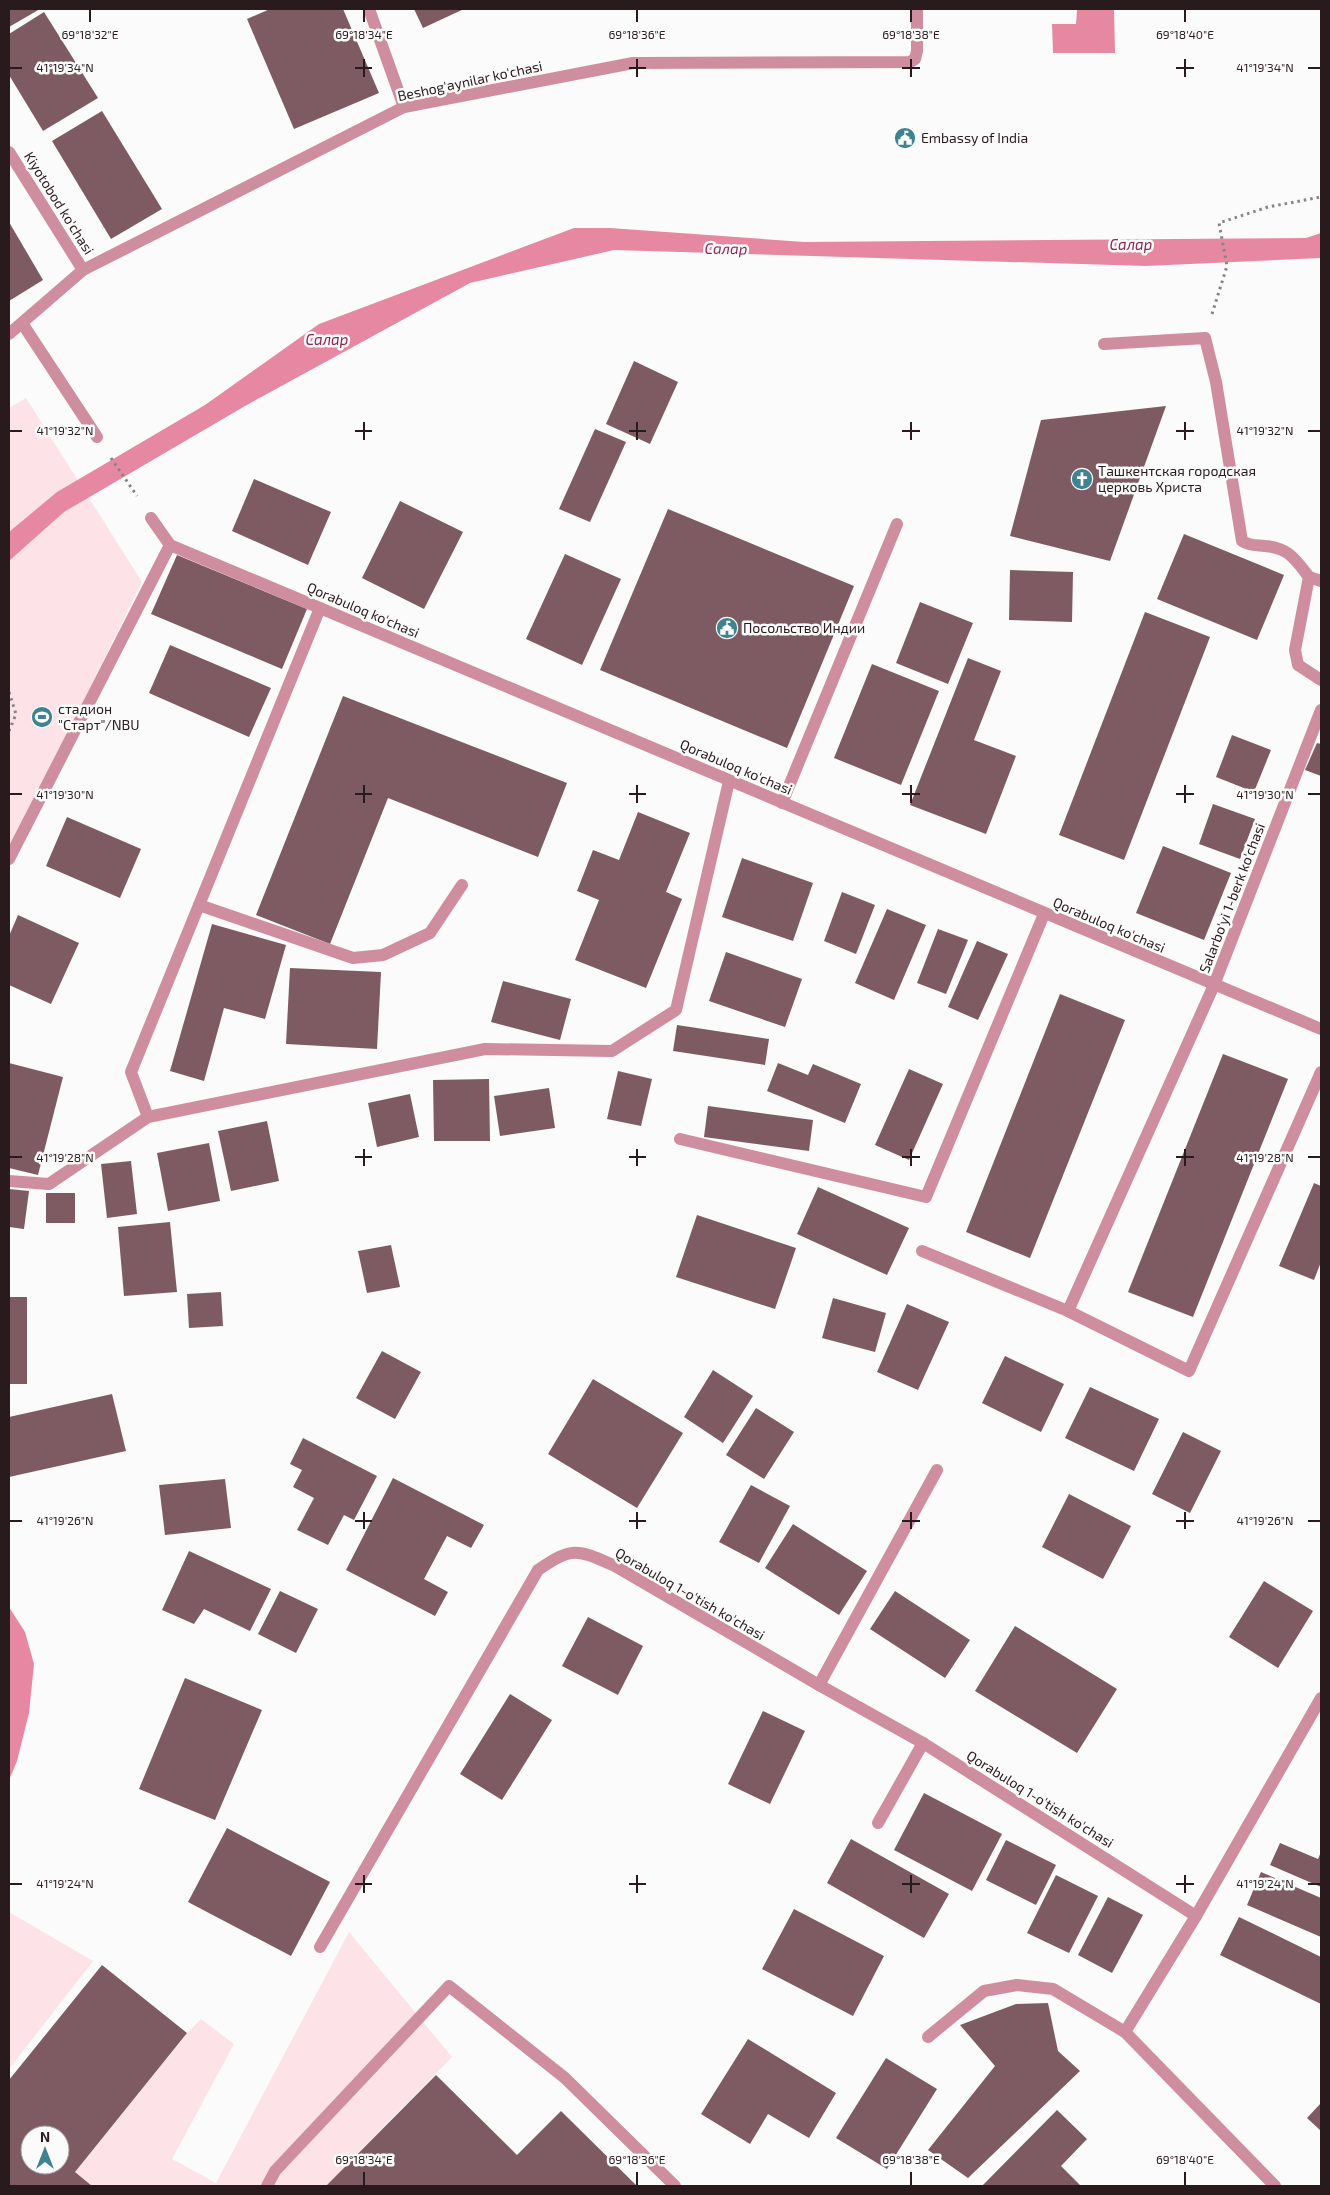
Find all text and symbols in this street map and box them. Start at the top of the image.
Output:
text: 69°18'32"E [61,27,119,41]
text: 69°18'34"E [335,27,393,41]
text: 69°18'36"E [608,27,666,41]
text: 69°18'38"E [882,27,940,41]
text: 69°18'40"E [1156,27,1214,41]
street label: Beshog'aynilar ko'chasi [396,57,544,104]
text: 41°19'34"N [36,60,94,74]
text: 41°19'34"N [1236,60,1294,74]
public building icon: Embassy of India [893,126,917,150]
place label: Embassy of India [921,129,1028,146]
street label: Kiyotobod ko'chasi [21,148,98,257]
water label: Салар [1110,235,1152,253]
water label: Салар [704,239,748,257]
water label: Салар [306,330,348,348]
text: 41°19'32"N [37,423,93,437]
text: 41°19'32"N [1237,423,1293,437]
place label: Ташкентская городская церковь Христа [1098,462,1256,495]
church icon: Ташкентская городская церковь Христа [1070,467,1094,491]
street label: Qorabuloq ko'chasi [304,578,422,641]
public building icon: Посольство Индии [715,616,739,640]
place label: Посольство Индии [743,619,865,636]
place label: стадион "Старт"/NBU [58,700,140,733]
sports icon: стадион "Старт"/NBU [30,705,54,729]
street label: Qorabuloq ko'chasi [677,735,795,798]
text: 41°19'30"N [36,787,94,801]
text: 41°19'30"N [1236,787,1294,801]
street label: Salarbo'yi 1-berk ko'chasi [1195,820,1268,975]
street label: Qorabuloq ko'chasi [1050,893,1168,956]
text: 41°19'28"N [36,1150,94,1164]
text: 41°19'28"N [1236,1150,1294,1164]
text: 41°19'26"N [37,1513,93,1527]
text: 41°19'26"N [1237,1513,1293,1527]
street label: Qorabuloq 1-o'tish ko'chasi [612,1544,768,1643]
street label: Qorabuloq 1-o'tish ko'chasi [964,1746,1117,1851]
text: 41°19'24"N [36,1876,94,1890]
text: 41°19'24"N [1236,1876,1294,1890]
north arrow [20,2125,70,2175]
text: N [40,2128,50,2145]
text: 69°18'34"E [335,2152,393,2166]
text: 69°18'36"E [608,2152,666,2166]
text: 69°18'38"E [882,2152,940,2166]
text: 69°18'40"E [1156,2152,1214,2166]

